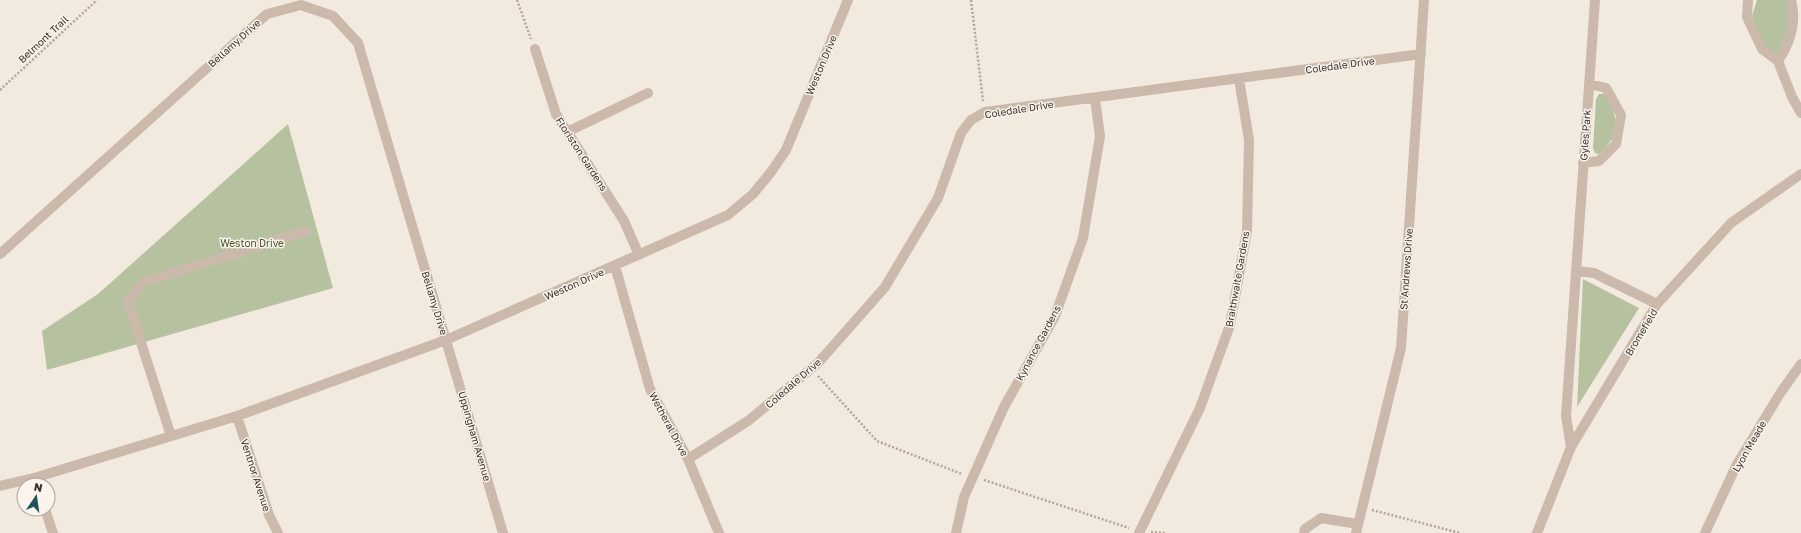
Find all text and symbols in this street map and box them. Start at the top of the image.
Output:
street label: Belmont Trail [16,13,70,65]
street label: Bellamy Drive [205,16,263,70]
street label: Weston Drive [803,33,839,97]
street label: Coledale Drive [1305,54,1376,76]
street label: Coledale Drive [984,98,1055,120]
street label: Gyles Park [1577,109,1593,161]
street label: Floriston Gardens [554,115,610,193]
street label: St Andrews Drive [1397,228,1415,310]
street label: Braithwaite Gardens [1223,230,1251,328]
park label: Weston Drive [220,237,284,249]
street label: Weston Drive [542,265,606,302]
street label: Bellamy Drive [420,270,450,337]
street label: Kynance Gardens [1013,303,1063,383]
street label: Bromefield [1622,306,1660,358]
street label: Coledale Drive [763,355,823,410]
street label: Uppingham Avenue [456,390,494,483]
street label: Wetheral Drive [647,390,691,458]
street label: Lyon Meade [1730,418,1769,474]
street label: Ventnor Avenue [239,437,273,513]
north arrow [16,477,56,517]
text: N [33,479,44,494]

